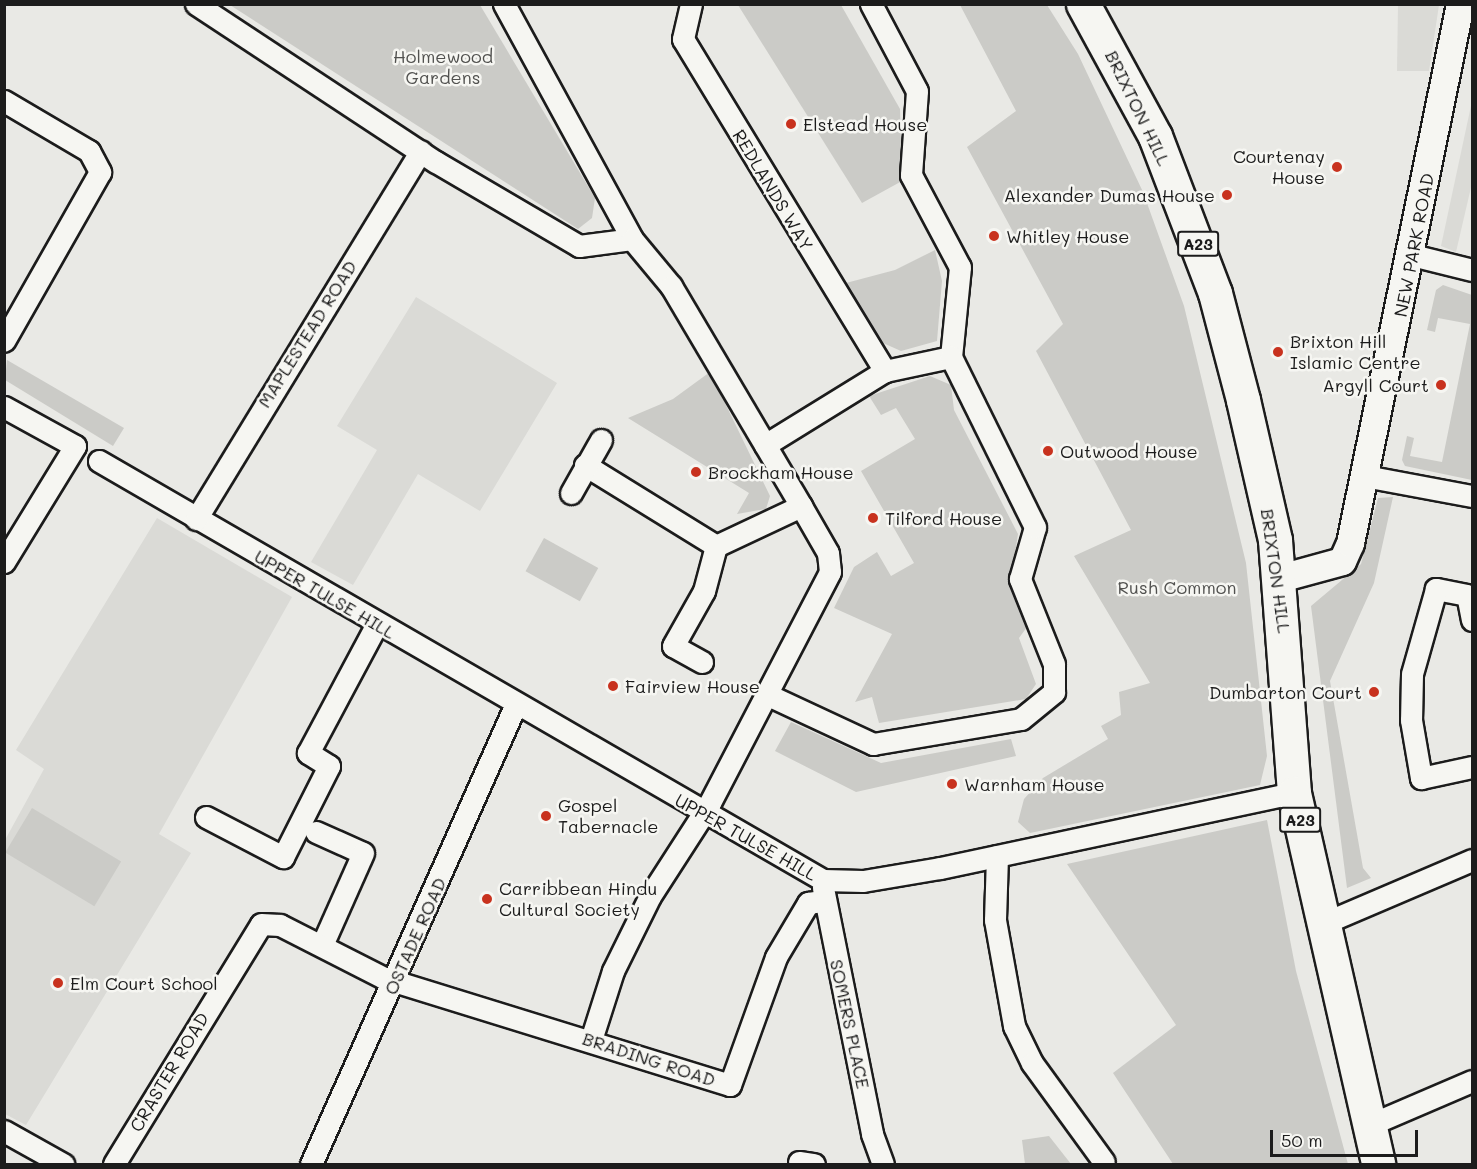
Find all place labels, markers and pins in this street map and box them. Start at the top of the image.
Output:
place label: Elstead House [803,113,927,135]
marker: Elstead House [784,117,798,131]
place label: Courtenay House [1233,146,1325,188]
marker: Courtenay House [1330,160,1344,174]
place label: Alexander Dumas House [1004,184,1215,206]
marker: Alexander Dumas House [1220,188,1234,202]
place label: Whitley House [1006,225,1129,247]
marker: Whitley House [987,229,1001,243]
place label: Brixton Hill Islamic Centre [1290,331,1421,374]
marker: Brixton Hill Islamic Centre [1271,345,1285,359]
place label: Argyll Court [1323,374,1429,396]
marker: Argyll Court [1434,378,1448,392]
place label: Outwood House [1060,440,1198,462]
marker: Outwood House [1041,444,1055,458]
place label: Brockham House [708,461,854,483]
marker: Brockham House [689,465,703,479]
place label: Tilford House [885,507,1002,529]
marker: Tilford House [866,511,880,525]
place label: Fairview House [625,675,760,697]
marker: Fairview House [606,679,620,693]
place label: Dumbarton Court [1209,681,1362,703]
marker: Dumbarton Court [1367,685,1381,699]
place label: Warnham House [964,773,1105,795]
marker: Warnham House [945,777,959,791]
place label: Gospel Tabernacle [558,795,658,838]
marker: Gospel Tabernacle [539,809,553,823]
place label: Carribbean Hindu Cultural Society [499,878,657,920]
marker: Carribbean Hindu Cultural Society [480,892,494,906]
place label: Elm Court School [70,972,218,994]
marker: Elm Court School [51,976,65,990]

